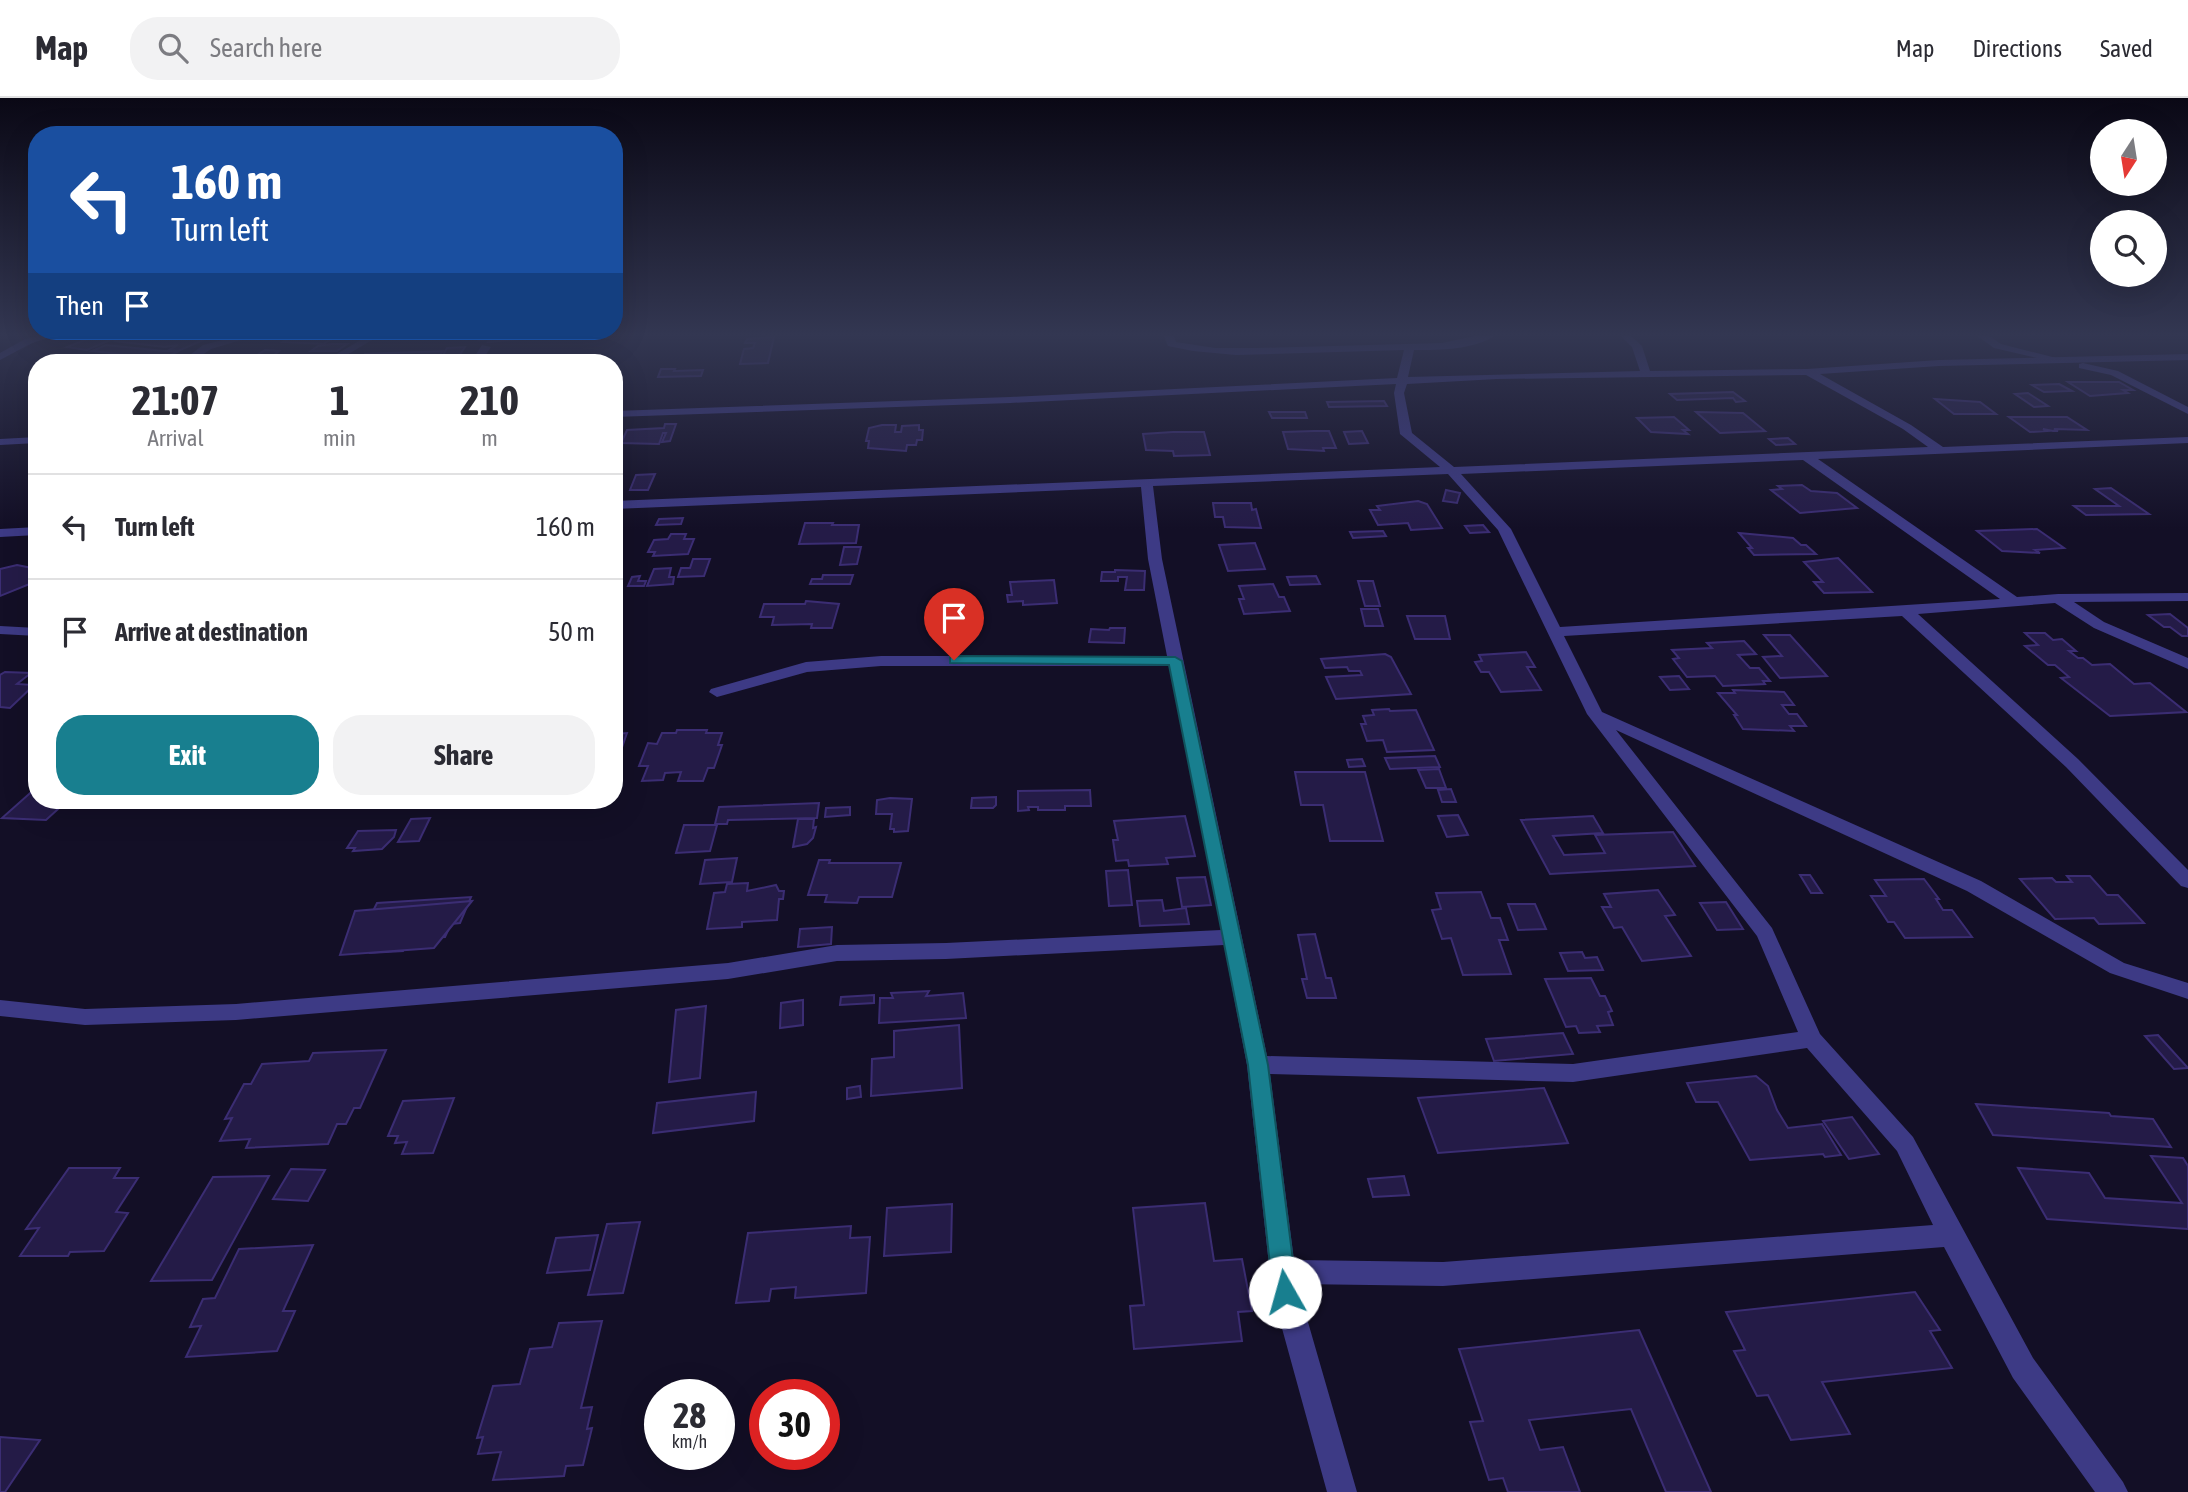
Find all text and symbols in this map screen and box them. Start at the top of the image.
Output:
search box [130,17,620,80]
text: Map [35,29,88,67]
icon: search [154,29,192,67]
text: Search here [210,33,322,63]
text: Map [1896,35,1934,62]
text: Directions [1972,35,2062,62]
text: Saved [2100,35,2153,62]
north arrow [2090,119,2166,196]
map controls [2090,119,2167,287]
text: 160 m [171,153,282,209]
icon: left [56,154,147,245]
button: search [2090,210,2167,287]
text: Turn left [171,211,269,248]
icon: arrive [118,287,156,325]
text: Then [56,291,104,321]
text: 21:07 [132,376,219,424]
text: 1 [330,376,349,424]
text: 210 [460,376,519,424]
text: Arrival [147,425,204,451]
text: min [323,425,356,451]
text: m [481,425,498,451]
icon: left [56,508,94,546]
text: Turn left [115,512,195,542]
text: 160 m [536,512,595,542]
pin [924,588,984,660]
icon: arrive [935,599,973,637]
icon: arrive [56,613,94,651]
text: Arrive at destination [115,617,308,647]
text: 50 m [548,617,595,647]
button: Exit [56,715,319,795]
button: Share [333,715,595,795]
position arrow [1248,1255,1322,1329]
speed limit sign: 30 [749,1379,840,1470]
text: 28 [673,1395,706,1435]
text: km/h [672,1431,707,1452]

